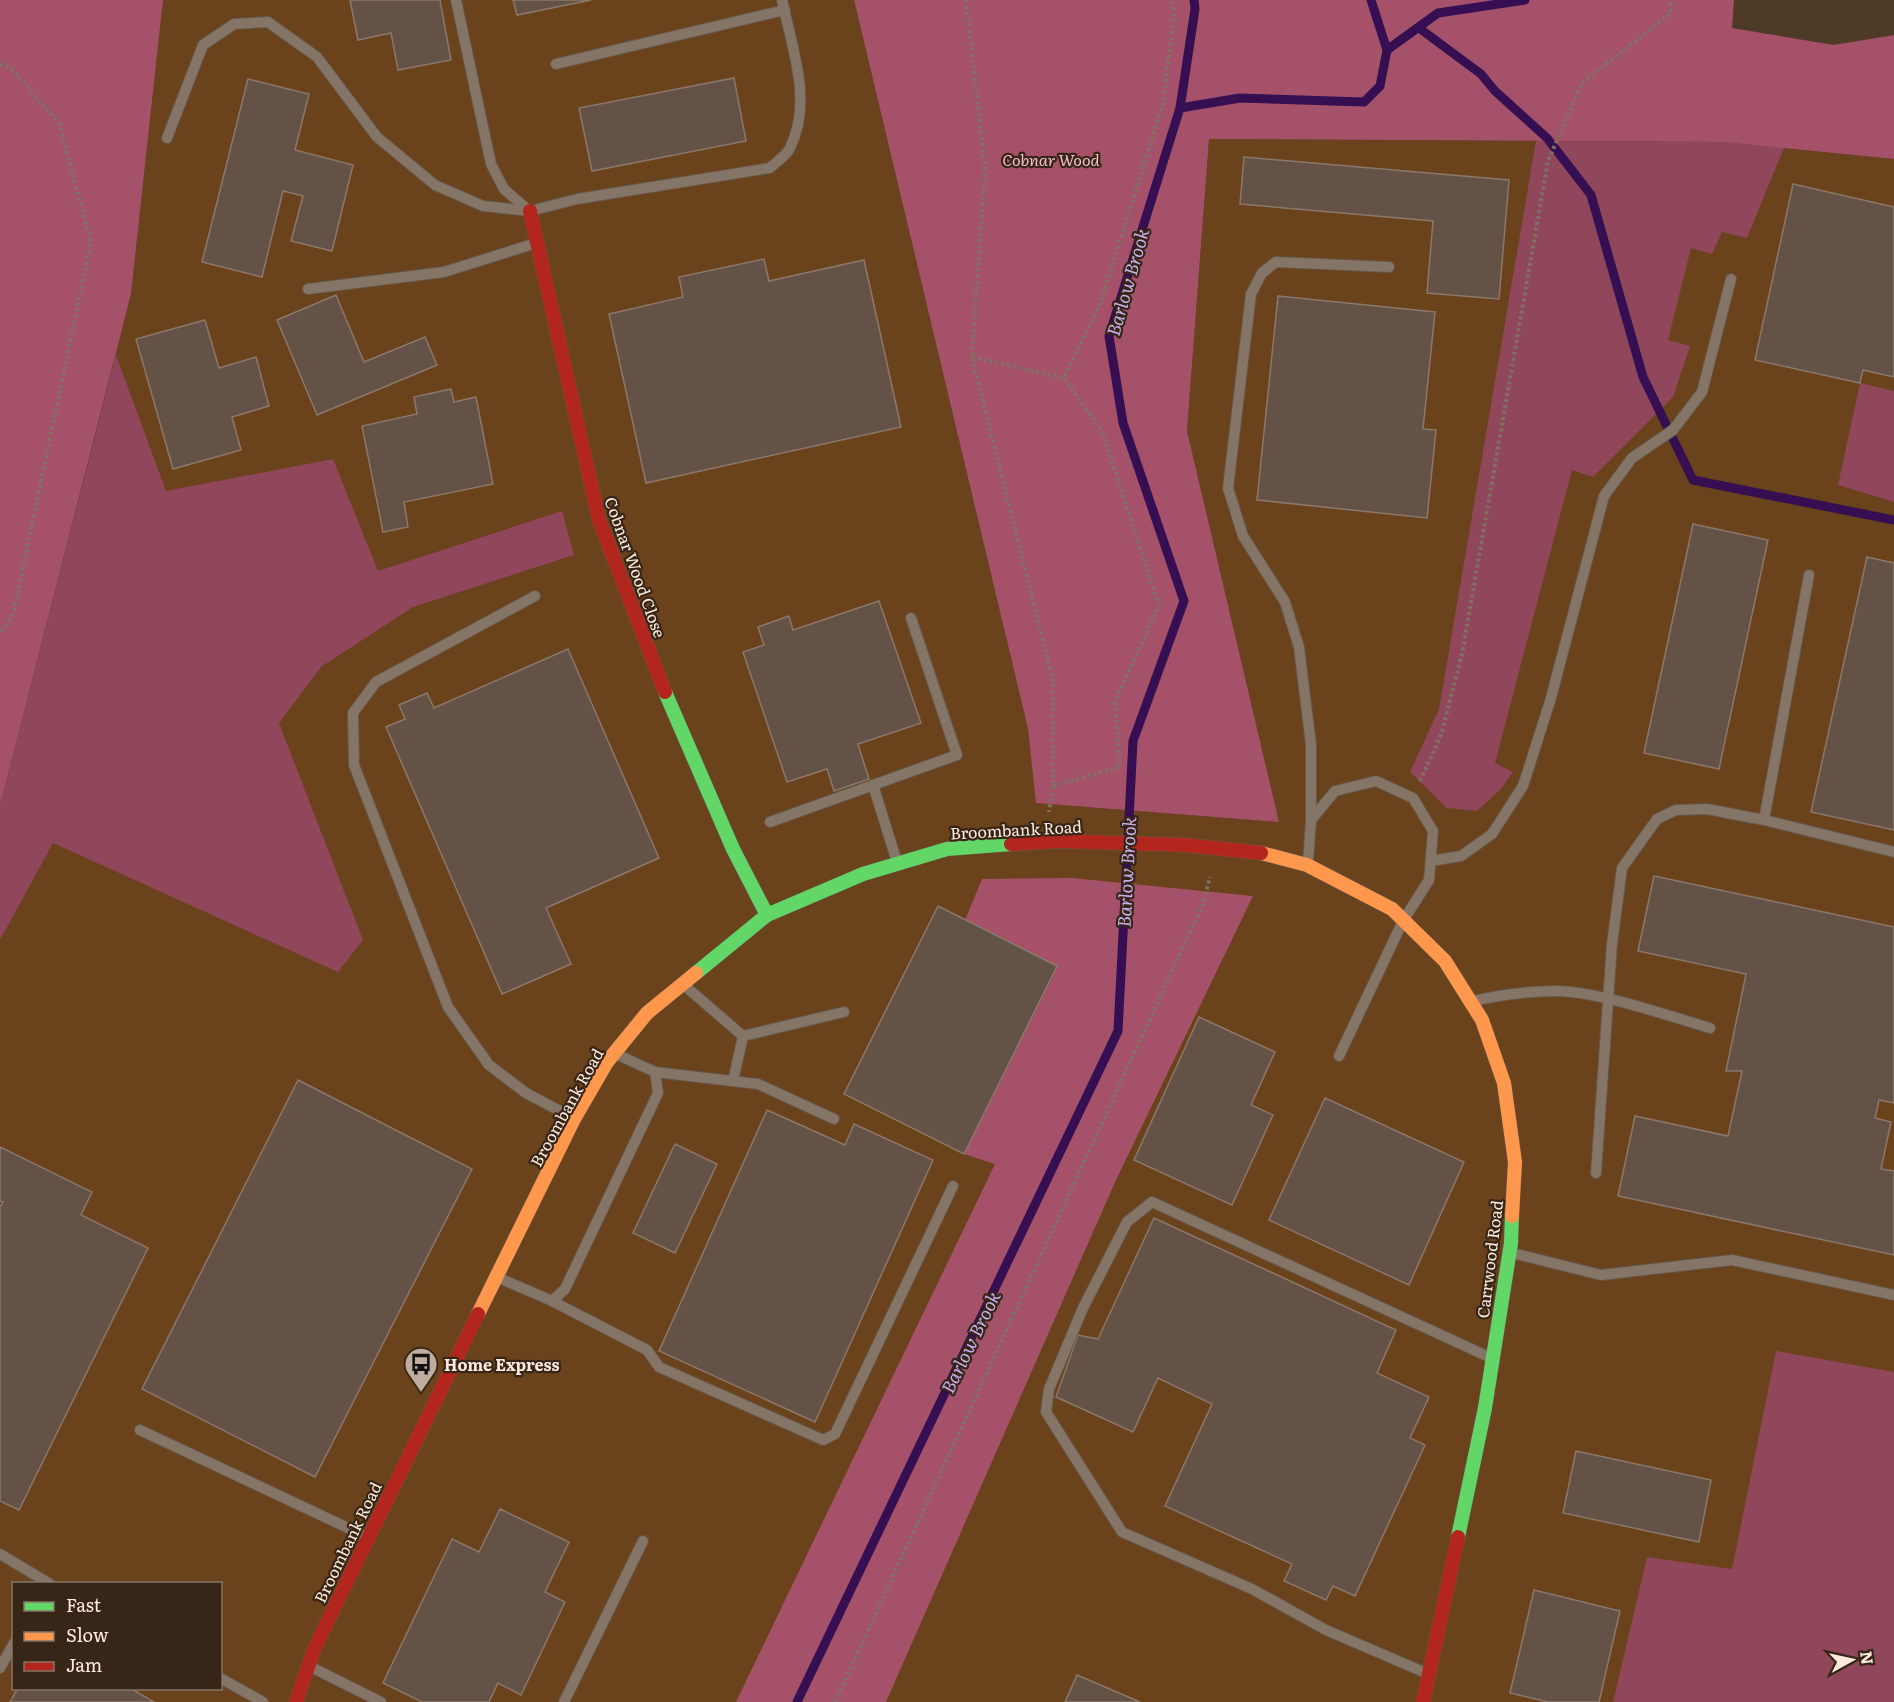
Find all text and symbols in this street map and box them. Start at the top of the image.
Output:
park label: Cobnar Wood [1002,147,1101,171]
water label: Barlow Brook [1099,225,1155,339]
street label: Cobnar Wood Close [599,493,673,641]
street label: Broombank Road [949,814,1083,844]
water label: Barlow Brook [1110,816,1142,928]
street label: Broombank Road [523,1043,609,1171]
street label: Carrwood Road [1470,1198,1508,1319]
water label: Barlow Brook [934,1286,1006,1398]
bus stop icon: Home Express [403,1346,439,1393]
place label: Home Express [444,1352,559,1376]
street label: Broombank Road [307,1477,387,1607]
legend [12,1582,222,1690]
text: Fast [66,1591,102,1618]
text: Slow [66,1621,109,1648]
north arrow [1822,1630,1882,1690]
text: N [1855,1649,1881,1666]
text: Jam [66,1651,102,1678]

